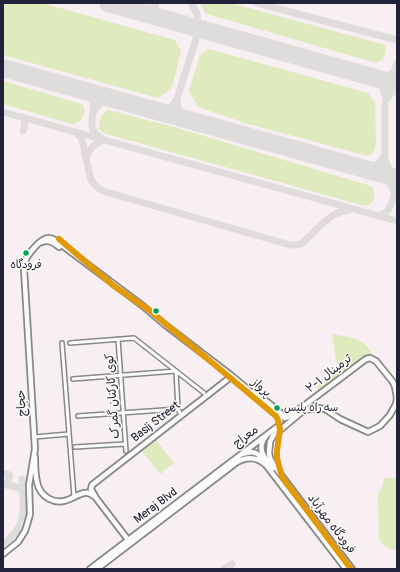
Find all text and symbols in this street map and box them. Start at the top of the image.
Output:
marker: فرودگاه [21,248,31,258]
place label: فرودگاه [10,258,42,272]
unlabelled marker [151,306,161,316]
street label: ترمینال ۱-۲ [303,352,355,396]
street label: کوی کارکنان گمرک [103,353,123,439]
street label: پرواز [248,375,274,401]
street label: حجاج [14,389,30,417]
street label: Basij Street [129,398,183,446]
place label: سه راه پلیس [284,401,338,415]
marker: سه راه پلیس [272,403,282,413]
street label: معراج [230,423,262,451]
street label: Meraj Blvd [131,485,181,527]
street label: فرودگاه مهرآباد [304,491,358,557]

